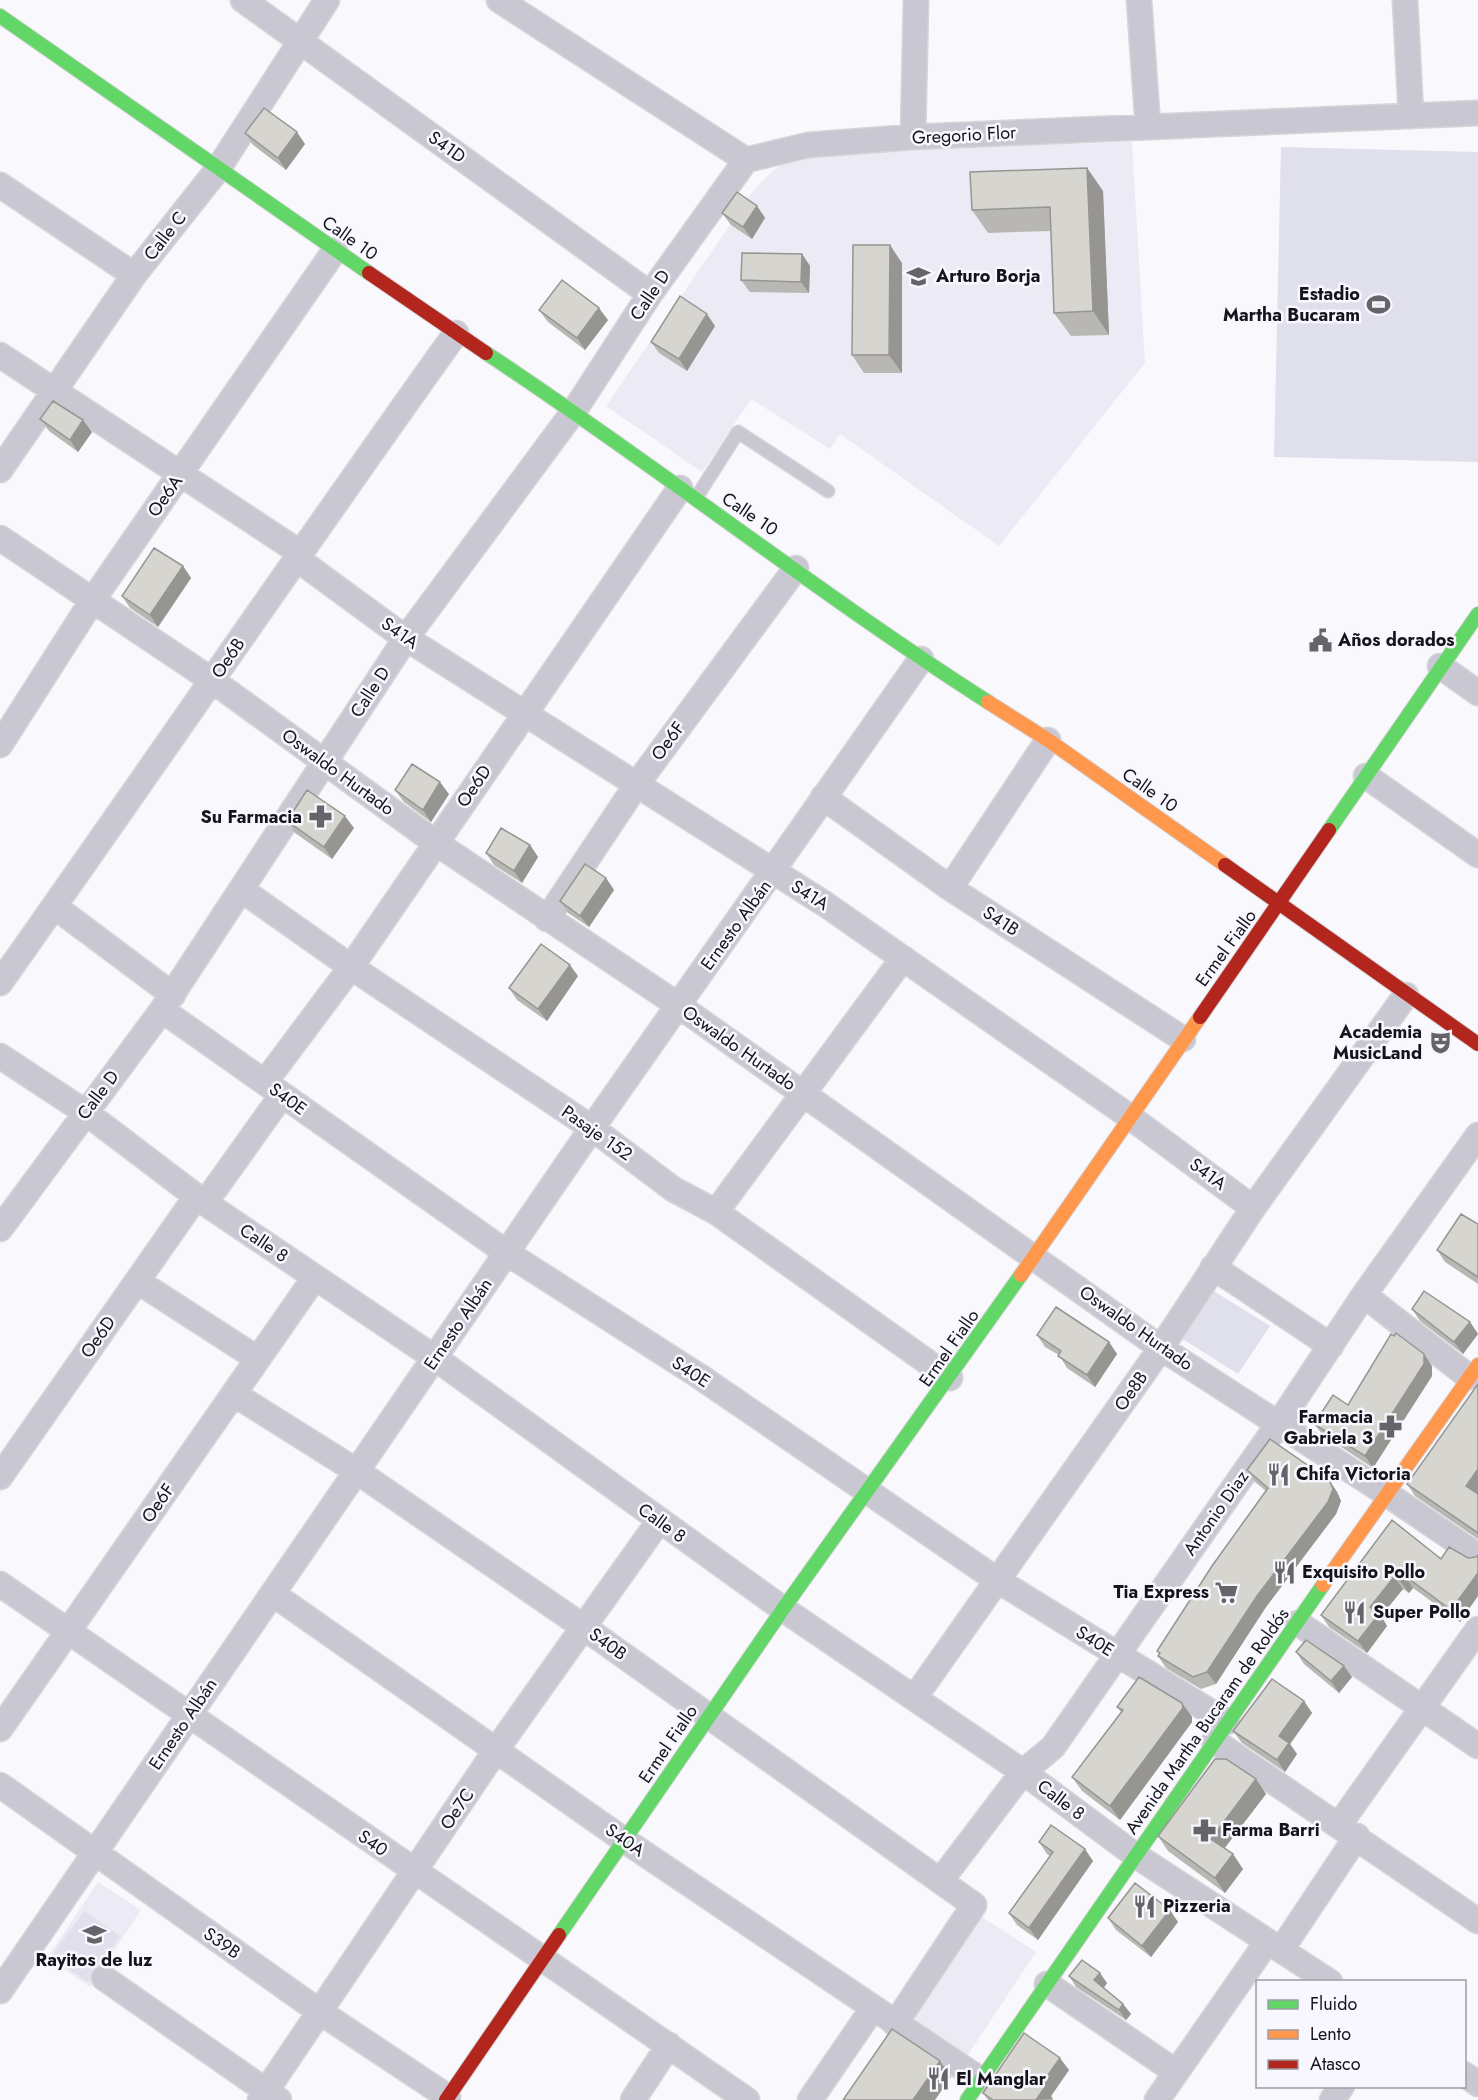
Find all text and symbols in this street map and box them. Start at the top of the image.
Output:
street label: Gregorio Flor [911,119,1018,151]
street label: S41D [423,125,471,169]
street label: Calle C [137,206,193,266]
street label: Calle 10 [317,209,383,267]
school or university icon: Arturo Borja [905,263,931,289]
place label: Arturo Borja [935,263,1040,289]
street label: Calle D [624,264,676,326]
place label: Estadio Martha Bucaram [1223,281,1360,328]
sports icon: Estadio Martha Bucaram [1365,291,1391,317]
street label: Oe6A [141,470,189,522]
street label: Calle 10 [717,486,783,542]
street label: S41A [376,611,424,655]
public building icon: Años dorados [1307,627,1333,653]
place label: Años dorados [1337,627,1455,653]
street label: Oe6B [205,633,251,683]
street label: Calle D [344,661,396,723]
street label: Oe6F [645,716,691,766]
street label: Oswaldo Hurtado [276,722,400,822]
street label: Oe6D [450,760,498,812]
street label: Calle 10 [1117,761,1183,819]
place label: Su Farmacia [200,804,302,830]
pharmacy icon: Su Farmacia [307,804,333,830]
street label: S41A [786,873,834,917]
street label: Ernesto Albán [694,874,778,976]
street label: S41B [978,900,1024,942]
street label: Ermel Fiallo [1189,904,1263,992]
street label: Oswaldo Hurtado [677,999,801,1097]
place label: Academia MusicLand [1333,1019,1422,1066]
theatre icon: Academia MusicLand [1427,1029,1453,1055]
street label: Calle D [71,1065,125,1125]
street label: S40E [264,1076,312,1122]
street label: Pasaje 152 [556,1099,638,1167]
street label: S41A [1184,1151,1232,1197]
street label: Calle 8 [234,1217,294,1269]
street label: Ernesto Albán [418,1273,498,1375]
street label: Oswaldo Hurtado [1074,1279,1198,1377]
street label: Ermel Fiallo [913,1304,985,1392]
street label: Oe6D [74,1311,122,1363]
street label: S40E [667,1350,715,1394]
street label: Oe8B [1108,1366,1154,1416]
place label: Farmacia Gabriela 3 [1284,1404,1373,1451]
pharmacy icon: Farmacia Gabriela 3 [1378,1414,1404,1440]
restaurant icon: Chifa Victoria [1265,1461,1291,1487]
place label: Chifa Victoria [1296,1461,1411,1487]
street label: Antonio Diaz [1177,1465,1255,1561]
street label: Oe6F [135,1478,181,1528]
street label: Calle 8 [633,1497,691,1549]
restaurant icon: Exquisito Pollo [1271,1559,1297,1585]
place label: Exquisito Pollo [1302,1559,1426,1585]
place label: Tia Express [1113,1579,1209,1605]
supermarket icon: Tia Express [1214,1579,1240,1605]
restaurant icon: Super Pollo [1342,1599,1368,1625]
place label: Super Pollo [1373,1599,1471,1625]
street label: Avenida Martha Bucaram de Roldós [1119,1603,1295,1839]
street label: S40E [1071,1619,1119,1663]
street label: S40B [584,1621,632,1667]
street label: Ernesto Albán [143,1673,223,1775]
street label: Ermel Fiallo [632,1700,704,1788]
street label: Calle 8 [1032,1773,1090,1827]
street label: Oe7C [434,1783,480,1835]
street label: S40A [600,1817,650,1863]
pharmacy icon: Farma Barri [1191,1817,1217,1843]
place label: Farma Barri [1222,1817,1320,1843]
street label: S40 [353,1823,393,1863]
restaurant icon: Pizzeria [1132,1893,1158,1919]
place label: Pizzeria [1163,1893,1231,1919]
school or university icon: Rayitos de luz [81,1921,107,1947]
street label: S39B [198,1921,246,1965]
place label: Rayitos de luz [36,1947,153,1973]
legend [1256,1980,1466,2088]
text: Fluido [1310,1991,1358,2017]
text: Lento [1310,2021,1351,2047]
text: Atasco [1310,2051,1361,2077]
restaurant icon: El Manglar [925,2066,951,2092]
place label: El Manglar [956,2066,1047,2092]

